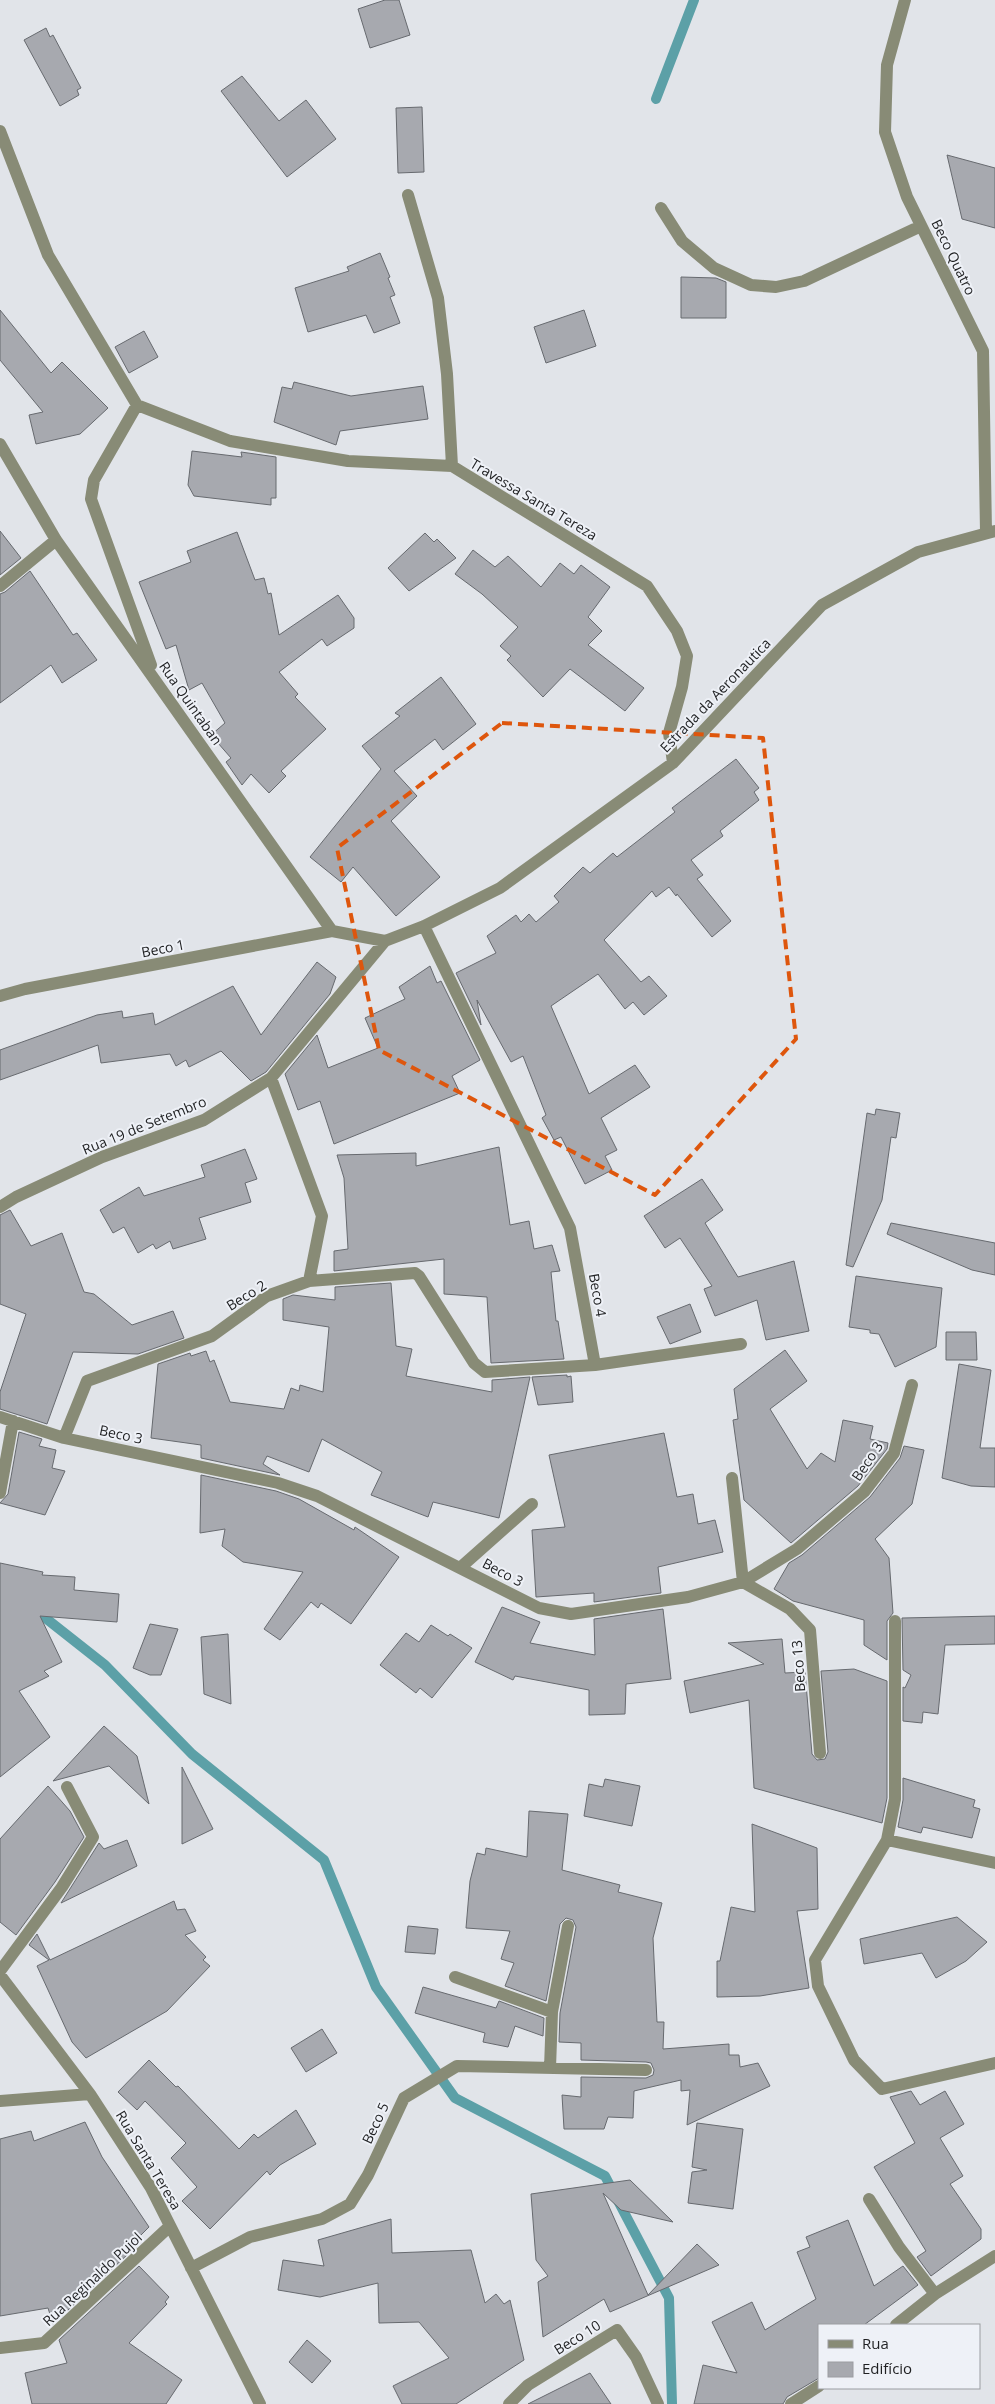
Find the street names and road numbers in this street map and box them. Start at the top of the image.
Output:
street label: Beco Quatro [927,216,981,298]
street label: Travessa Santa Tereza [467,454,601,544]
street label: Estrada da Aeronautica [655,634,775,756]
street label: Rua Quintaban [155,657,227,749]
street label: Beco 1 [140,935,186,961]
street label: Rua 19 de Setembro [79,1091,209,1159]
street label: Beco 4 [585,1272,611,1318]
street label: Beco 2 [222,1275,270,1315]
street label: Beco 3 [98,1420,144,1448]
street label: Beco 3 [847,1438,887,1484]
street label: Beco 3 [479,1553,527,1591]
street label: Beco 13 [787,1640,809,1692]
street label: Beco 5 [357,2099,393,2147]
street label: Rua Santa Teresa [112,2107,186,2213]
street label: Rua Reginaldo Pujol [38,2228,146,2330]
street label: Beco 10 [550,2315,604,2359]

